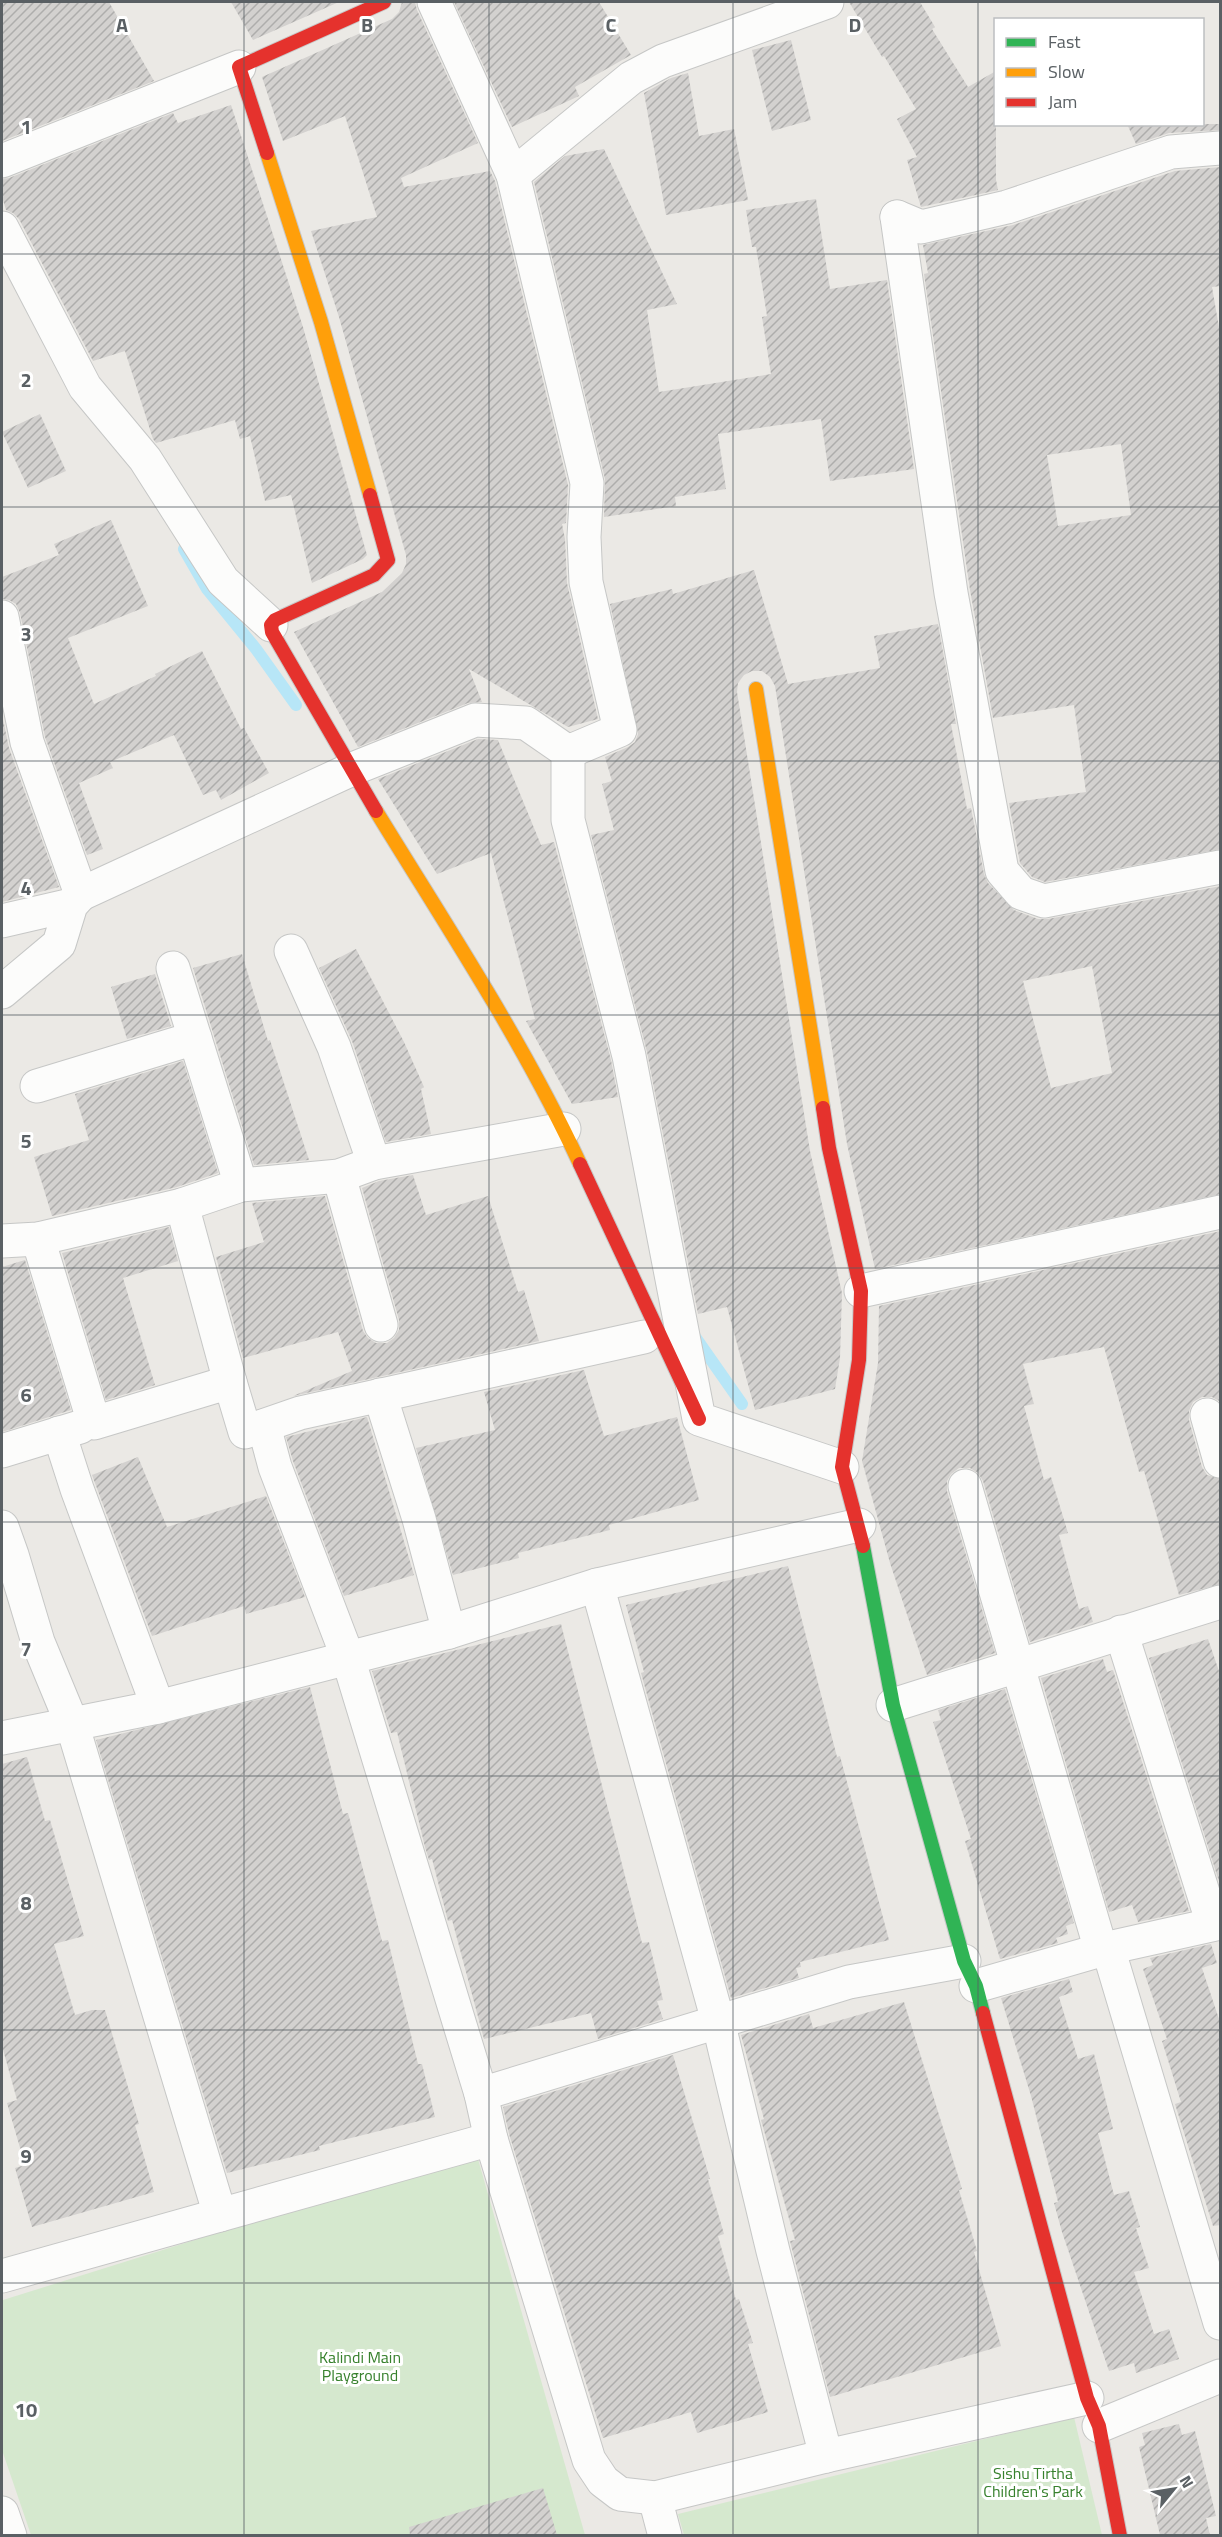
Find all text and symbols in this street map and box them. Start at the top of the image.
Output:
text: A [116,9,128,40]
text: B [361,9,373,40]
text: C [606,9,617,40]
text: D [849,9,861,40]
legend [994,18,1204,126]
text: Fast [1048,28,1081,55]
text: Slow [1048,58,1085,85]
text: Jam [1048,88,1077,115]
text: 1 [20,111,32,142]
text: 2 [20,364,32,395]
text: 3 [20,618,32,649]
text: 4 [20,872,32,903]
text: 5 [20,1125,32,1156]
text: 6 [20,1379,32,1410]
text: 7 [20,1633,32,1664]
text: 8 [20,1887,32,1918]
text: 9 [20,2140,32,2171]
park label: Kalindi Main Playground [319,2345,401,2387]
text: 10 [15,2394,37,2425]
north arrow [1144,2459,1204,2519]
park label: Sishu Tirtha Children's Park [983,2461,1083,2503]
text: N [1174,2471,1200,2492]

